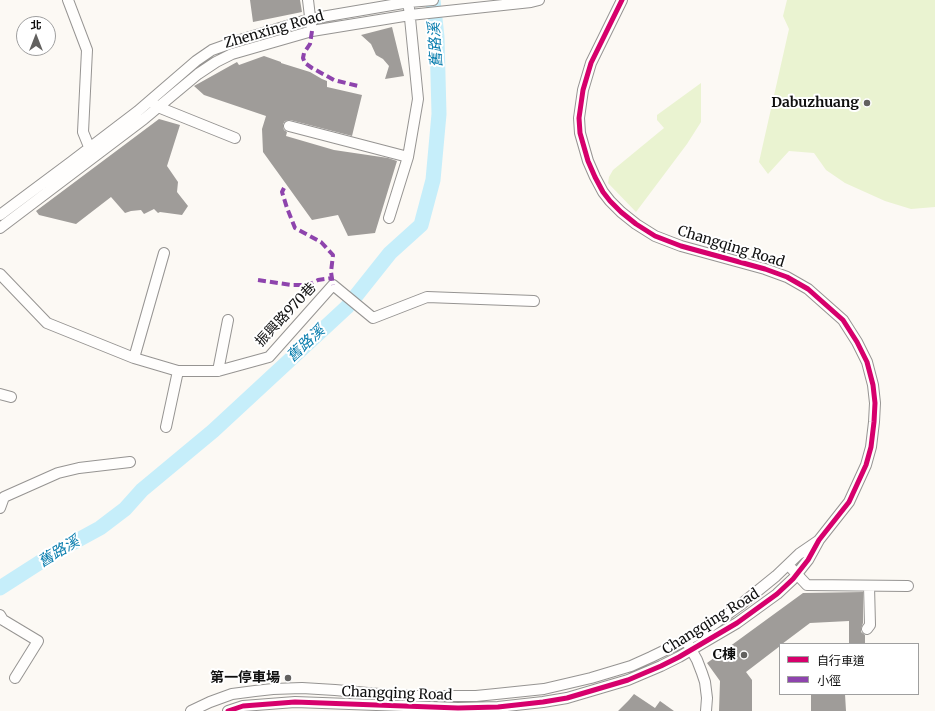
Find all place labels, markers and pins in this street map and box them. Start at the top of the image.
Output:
place label: Dabuzhuang [771,95,859,111]
marker: Dabuzhuang [862,98,872,108]
place label: C棟 [713,647,736,663]
marker: C棟 [739,650,749,660]
place label: 第一停車場 [210,670,280,686]
marker: 第一停車場 [283,673,293,683]

